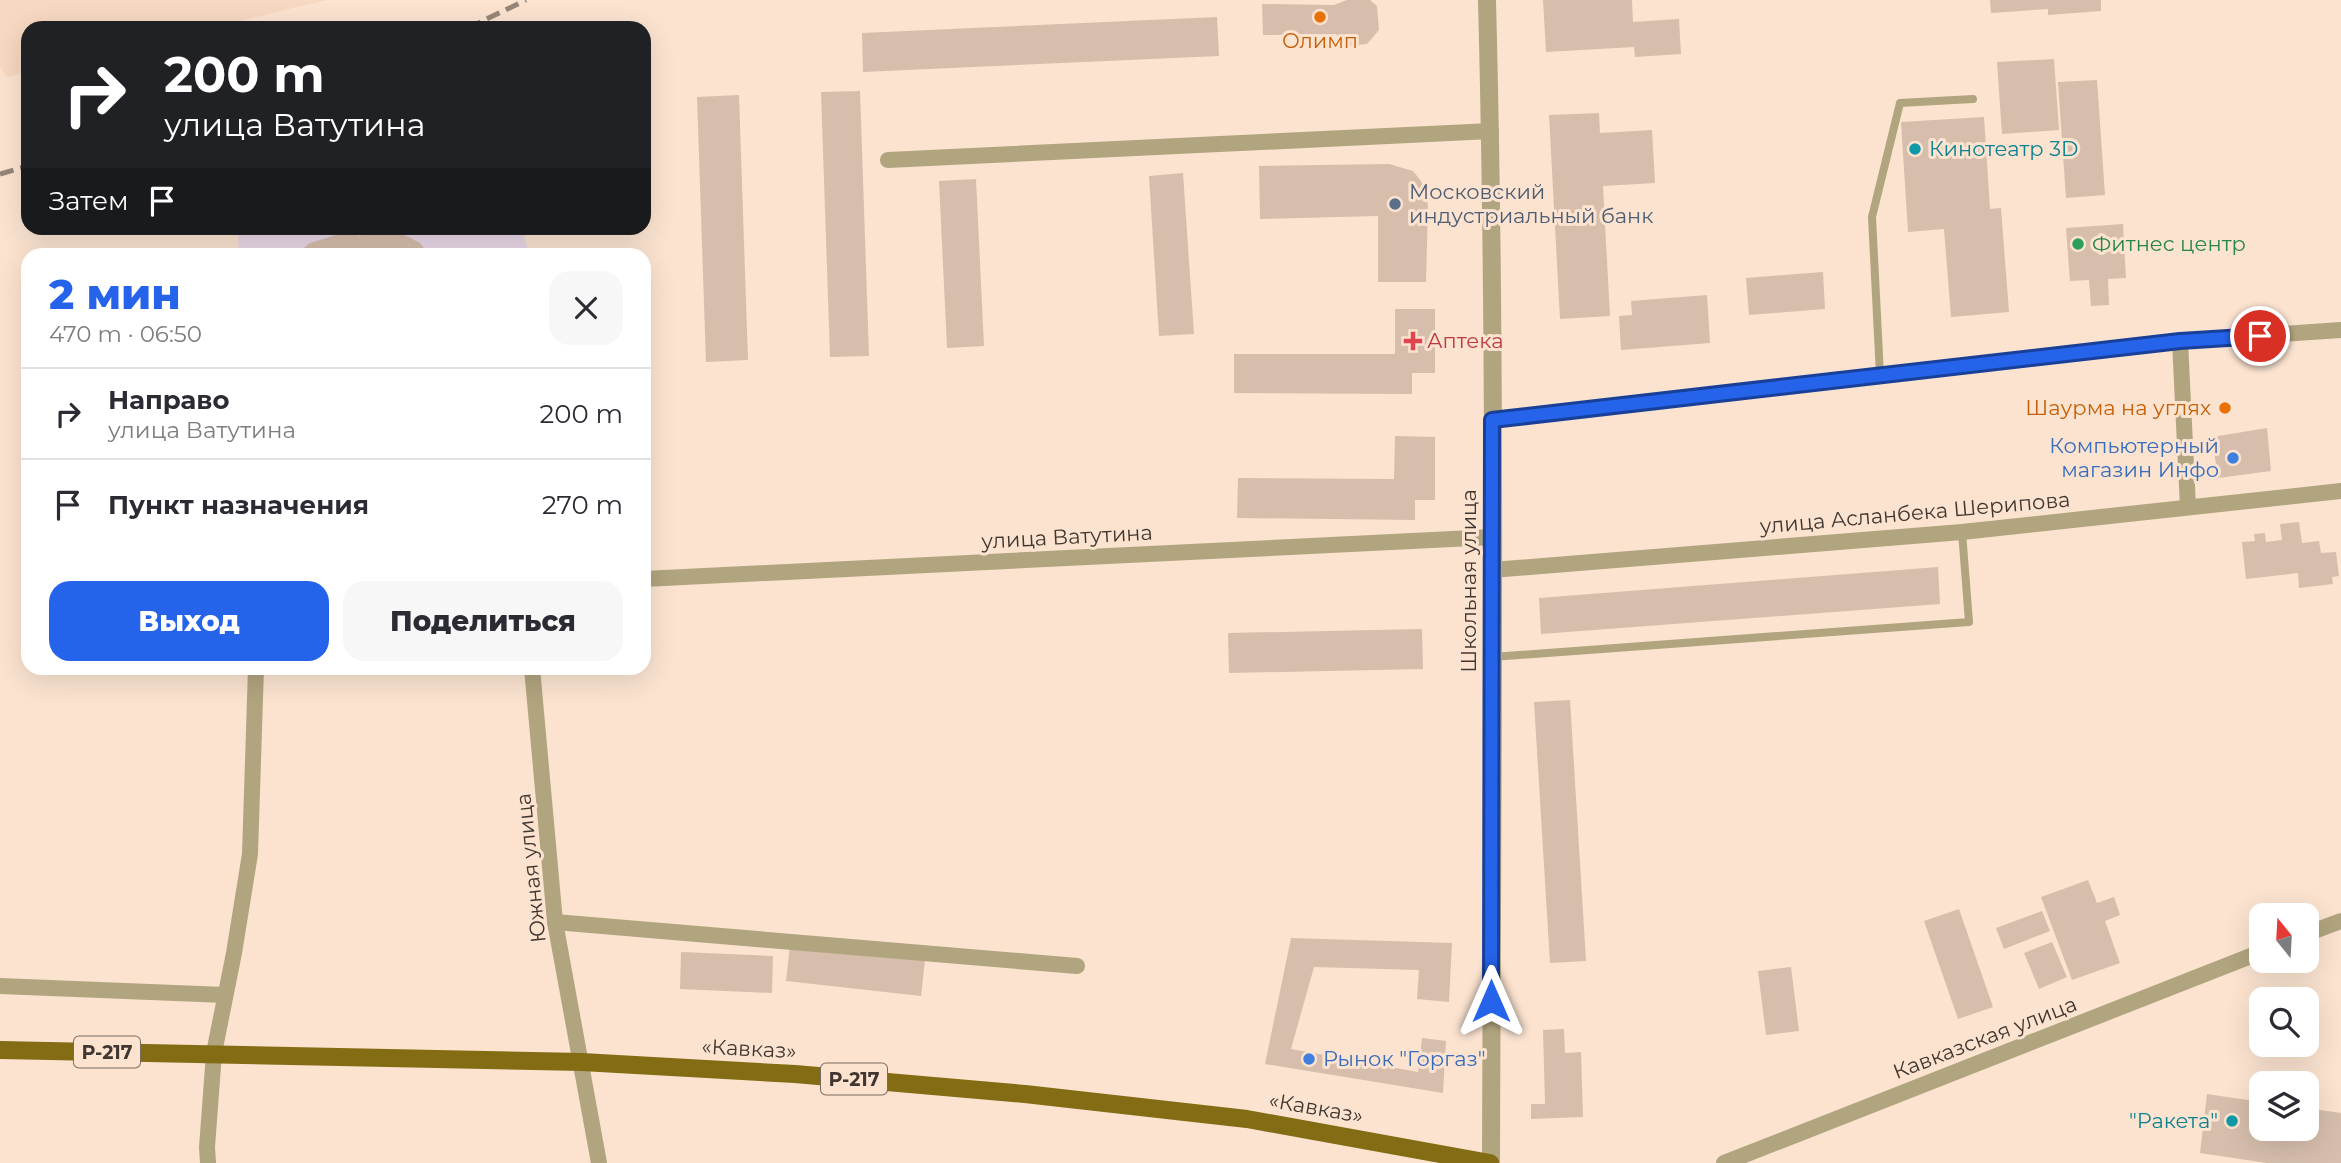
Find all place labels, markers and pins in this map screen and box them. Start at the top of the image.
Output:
marker: Олимп [1312,9,1328,25]
place label: Олимп [1282,28,1358,53]
place label: Кинотеатр 3D [1929,136,2078,161]
marker: Кинотеатр 3D [1907,141,1923,157]
place label: Московский индустриальный банк [1409,179,1653,228]
marker: Московский индустриальный банк [1387,196,1403,212]
place label: Фитнес центр [2092,231,2246,256]
marker: Фитнес центр [2070,236,2086,252]
pin [2230,306,2290,366]
place label: Аптека [1427,328,1503,353]
marker: Аптека [1405,333,1421,349]
place label: Шаурма на углях [2025,395,2211,420]
marker: Шаурма на углях [2217,400,2233,416]
place label: Компьютерный магазин Инфо [2049,433,2219,482]
marker: Компьютерный магазин Инфо [2225,450,2241,466]
place label: Рынок "Горгаз" [1323,1046,1485,1071]
marker: Рынок "Горгаз" [1301,1051,1317,1067]
place label: "Ракета" [2129,1108,2218,1133]
marker: "Ракета" [2224,1113,2240,1129]

